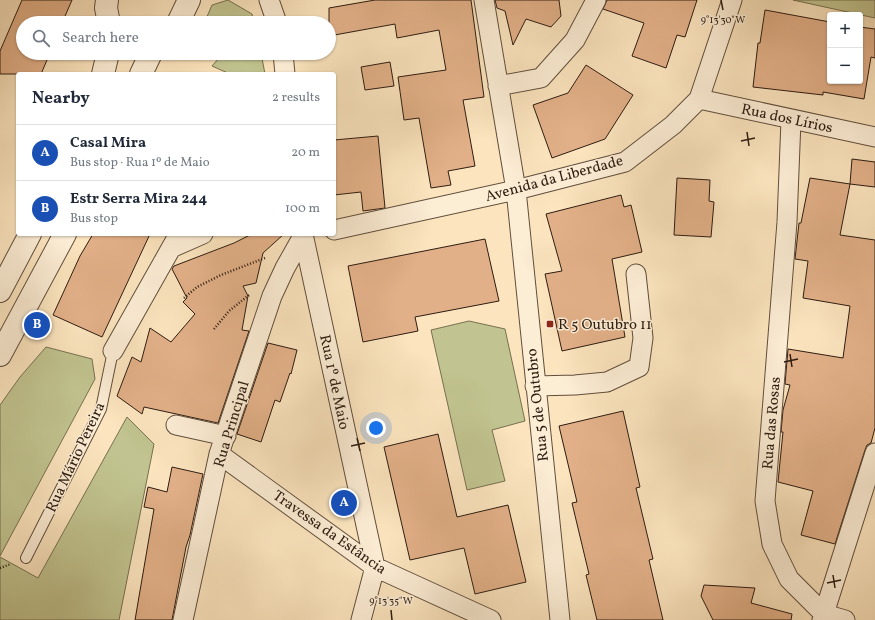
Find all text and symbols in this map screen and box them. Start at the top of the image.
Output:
map controls [827,12,863,84]
button: + [827,12,863,48]
text: 9°13'30"W [701,13,745,27]
search box [16,16,336,60]
icon: search [30,27,52,49]
text: Search here [62,28,139,49]
button: − [827,48,863,84]
text: Nearby [32,87,90,110]
text: 2 results [272,89,320,107]
street label: Rua dos Lírios [739,100,834,139]
text: Casal Mira [70,133,146,154]
text: A [40,144,50,162]
text: 20 m [291,144,320,162]
street label: Avenida da Liberdade [483,151,626,208]
text: Bus stop · Rua 1º de Maio [70,154,210,172]
text: Estr Serra Mira 244 [70,189,207,210]
text: B [41,200,49,218]
text: 100 m [285,200,320,218]
text: Bus stop [70,210,118,228]
pin: B [24,310,50,340]
place label: R 5 Outubro 11 [558,315,652,336]
marker: R 5 Outubro 11 [545,319,555,329]
street label: Rua 1º de Maio [313,333,354,432]
street label: Rua 5 de Outubro [522,347,555,462]
street label: Rua das Rosas [758,376,787,470]
street label: Rua Principal [209,379,256,470]
street label: Rua Mário Pereira [42,399,111,516]
your location [366,418,386,438]
street label: Travessa da Estância [268,486,390,580]
pin: A [331,488,357,518]
text: 9°13'35"W [369,594,413,608]

